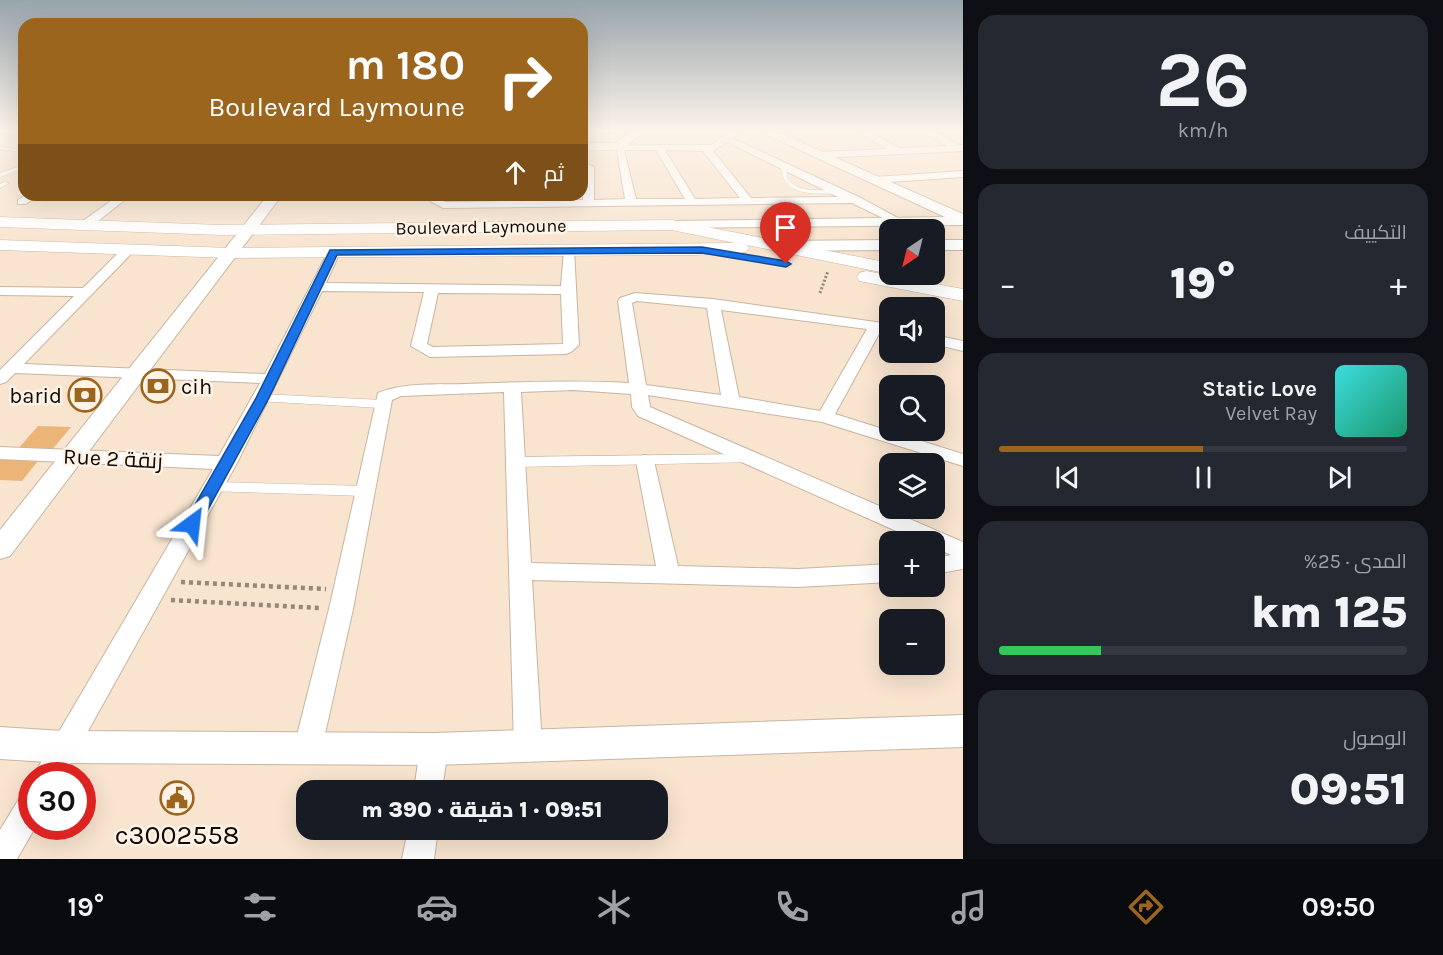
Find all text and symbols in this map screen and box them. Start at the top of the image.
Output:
text: 26 [1156,34,1250,126]
text: 180 m [346,40,465,90]
icon: right [486,42,564,120]
text: Boulevard Laymoune [209,91,465,123]
text: km/h [1178,119,1228,142]
icon: ahead [499,156,532,189]
text: ثم [544,161,564,187]
pin [760,202,811,264]
icon: arrive [769,211,802,244]
street label: Boulevard Laymoune [395,215,567,239]
north arrow [879,219,945,285]
map controls [879,219,945,675]
text: التكييف [1344,221,1407,244]
text: 19° [1170,257,1236,309]
text: − [999,265,1016,303]
text: + [1390,265,1407,303]
button: sound [879,297,945,363]
bank icon: cih [140,368,176,404]
place label: cih [181,374,212,400]
button: search [879,375,945,441]
text: Static Love [1202,376,1317,402]
bank icon: barid [67,377,103,413]
place label: barid [9,383,62,409]
text: Velvet Ray [1225,402,1317,425]
street label: Rue 2 زنقة [62,443,163,475]
button: layers [879,453,945,519]
icon: previous [1051,461,1084,494]
icon: pause [1187,461,1220,494]
icon: next [1323,461,1356,494]
position arrow [160,492,224,556]
button: + [879,531,945,597]
text: المدى · 25% [1304,550,1407,573]
text: 125 km [1251,586,1407,638]
button: − [879,609,945,675]
text: الوصول [1343,727,1407,750]
speed limit sign: 30 [18,762,96,840]
text: 09:51 [1290,763,1407,815]
public building icon: c3002558 [159,780,195,816]
text: 09:51 · 1 دقيقة · 390 m [361,797,603,823]
place label: c3002558 [115,819,239,851]
icon: filters [239,886,281,928]
icon: car [416,886,458,928]
icon: climate [593,886,635,928]
icon: phone [771,886,813,928]
icon: music [948,886,990,928]
icon: directions [1125,886,1167,928]
text: 19° [68,891,104,923]
text: 09:50 [1302,891,1375,923]

